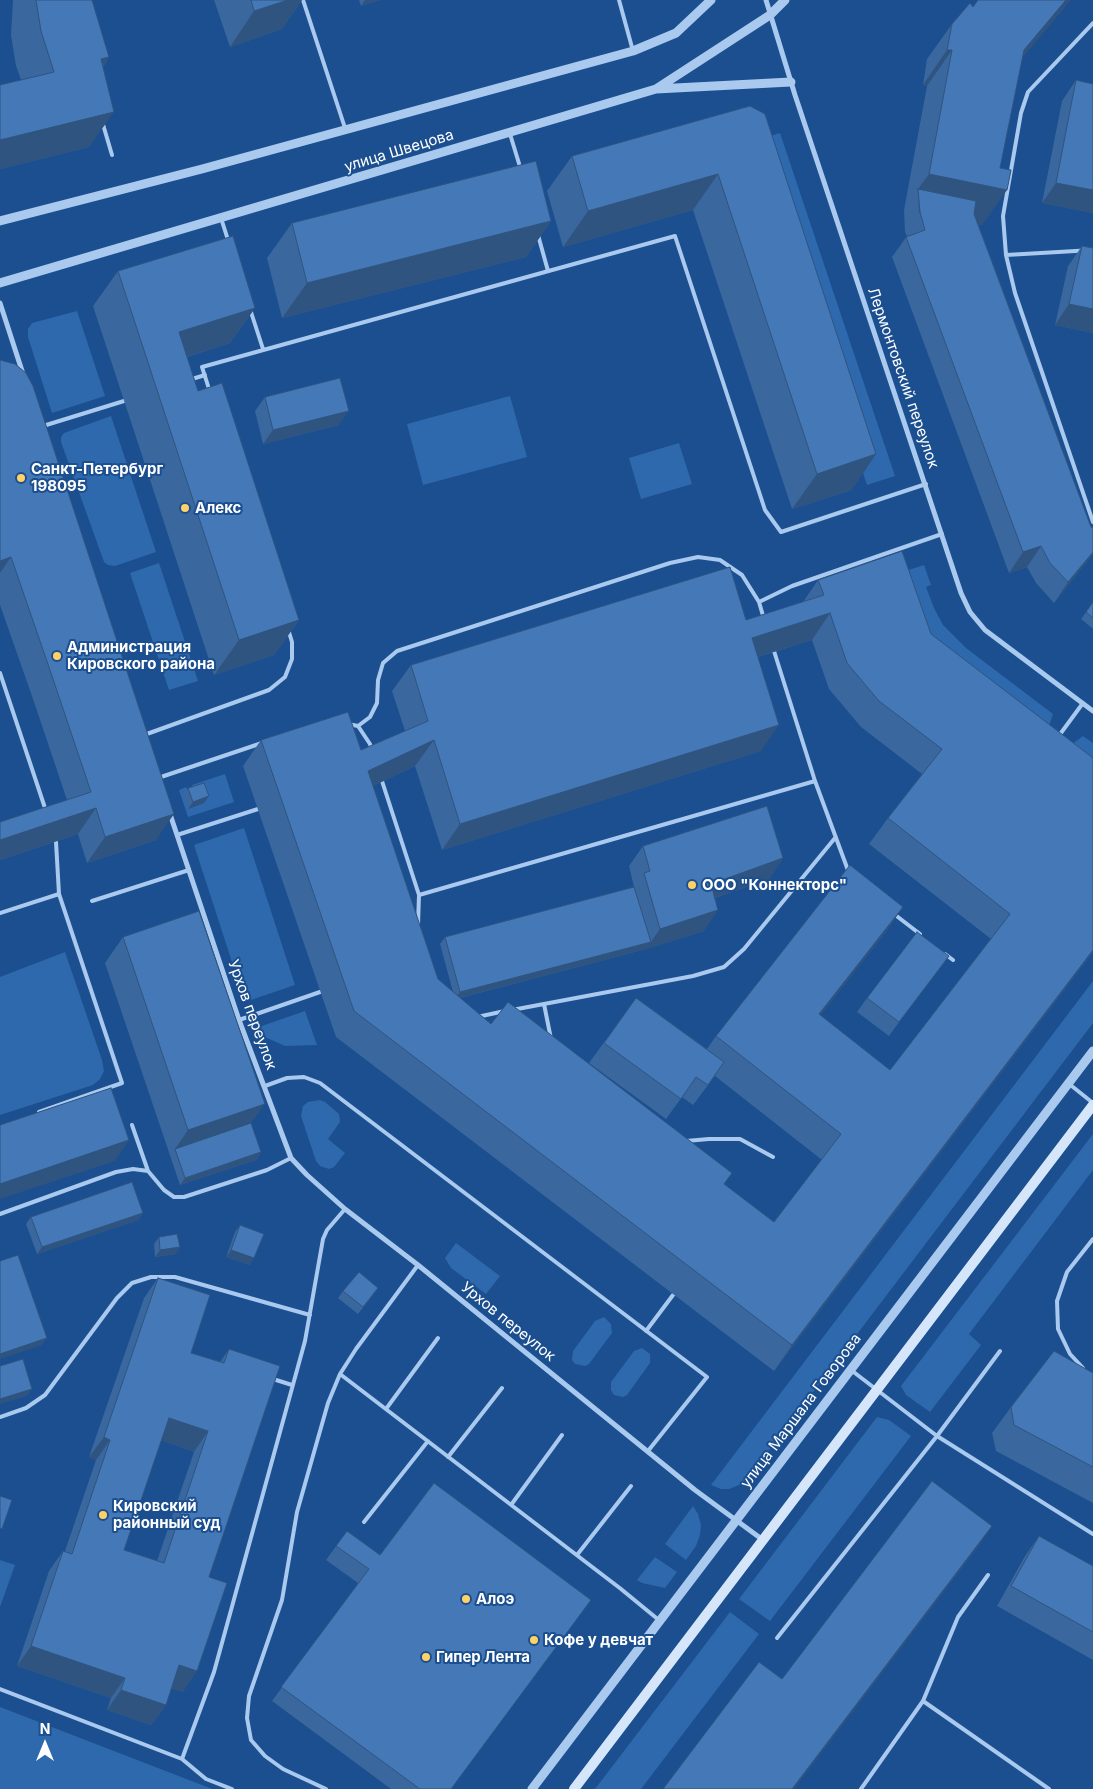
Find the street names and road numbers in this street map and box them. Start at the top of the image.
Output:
street label: улица Швецова [342,126,456,176]
street label: Лермонтовский переулок [864,285,942,471]
street label: Урхов переулок [224,957,280,1073]
street label: Урхов переулок [457,1279,559,1365]
street label: улица Маршала Говорова [737,1330,865,1492]

